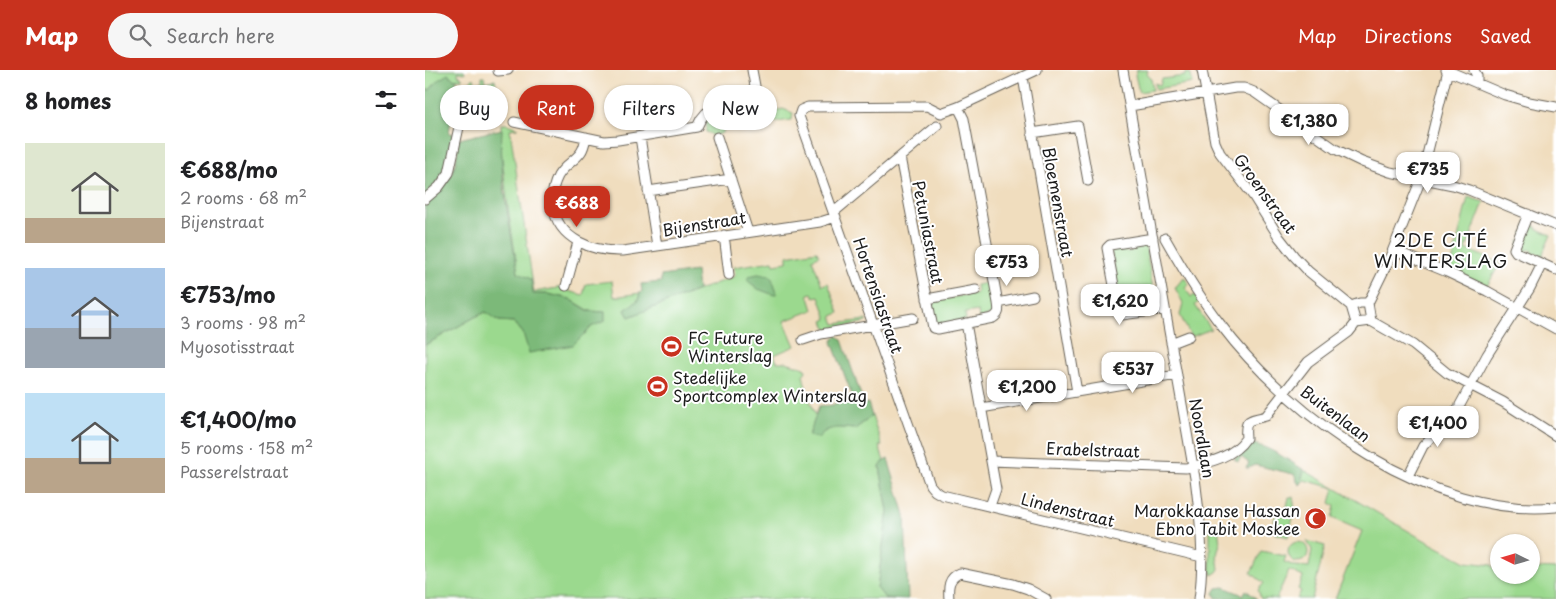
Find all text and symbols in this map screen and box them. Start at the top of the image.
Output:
search box [108,13,458,58]
text: Map [25,17,78,53]
icon: search [126,21,154,49]
text: Search here [166,21,275,49]
text: Map [1298,22,1336,49]
text: Directions [1364,22,1452,49]
text: Saved [1480,22,1531,49]
text: 8 homes [25,84,111,116]
chip: Buy [440,85,508,130]
chip: Rent [518,85,594,130]
chip: Filters [604,85,693,130]
chip: New [703,85,777,130]
icon: filters [372,86,400,114]
pin: €1,380 [1268,104,1350,146]
text: €1,380 [1281,108,1337,132]
street label: Bloemenstraat [1038,145,1081,259]
street label: Groenstraat [1229,148,1304,238]
pin: €735 [1398,152,1458,194]
text: €688/mo [180,153,278,185]
text: €735 [1407,156,1449,180]
icon: home [65,163,125,223]
street label: Petuniastraat [907,178,951,286]
text: 2 rooms · 68 m² [180,185,307,209]
pin: €688 [547,186,607,228]
text: €688 [555,190,599,214]
street label: Bijenstraat [661,204,748,241]
text: Bijenstraat [180,209,264,233]
district label: 2DE CITÉ WINTERSLAG [1374,226,1508,274]
street label: Hortensiastraat [848,234,910,357]
pin: €753 [977,244,1037,287]
text: €753 [986,249,1028,273]
text: €753/mo [180,278,275,310]
pin: €1,620 [1079,284,1161,326]
icon: home [65,288,125,348]
text: €1,620 [1092,288,1148,312]
text: 3 rooms · 98 m² [180,310,306,334]
place label: FC Future Winterslag [688,325,772,367]
text: Myosotisstraat [180,334,295,358]
sports icon: FC Future Winterslag [660,334,684,358]
pin: €537 [1103,352,1163,394]
text: €537 [1112,356,1154,380]
place label: Stedelijke Sportcomplex Winterslag [673,365,867,407]
pin: €1,200 [986,370,1068,412]
sports icon: Stedelijke Sportcomplex Winterslag [645,374,669,398]
text: €1,200 [998,374,1056,398]
street label: Buitenlaan [1296,379,1376,447]
street label: Noordlaan [1184,396,1222,480]
text: €1,400/mo [180,403,296,435]
pin: €1,400 [1397,406,1479,448]
text: €1,400 [1409,410,1467,434]
icon: home [65,413,125,473]
text: 5 rooms · 158 m² [180,435,313,459]
street label: Erabelstraat [1046,435,1141,463]
text: Passerelstraat [180,459,288,483]
street label: Lindenstraat [1019,486,1118,532]
place label: Marokkaanse Hassan Ebno Tabit Moskee [1134,498,1300,540]
mosque icon: Marokkaanse Hassan Ebno Tabit Moskee [1304,507,1328,531]
north arrow [1490,534,1540,584]
map controls [1490,534,1540,584]

